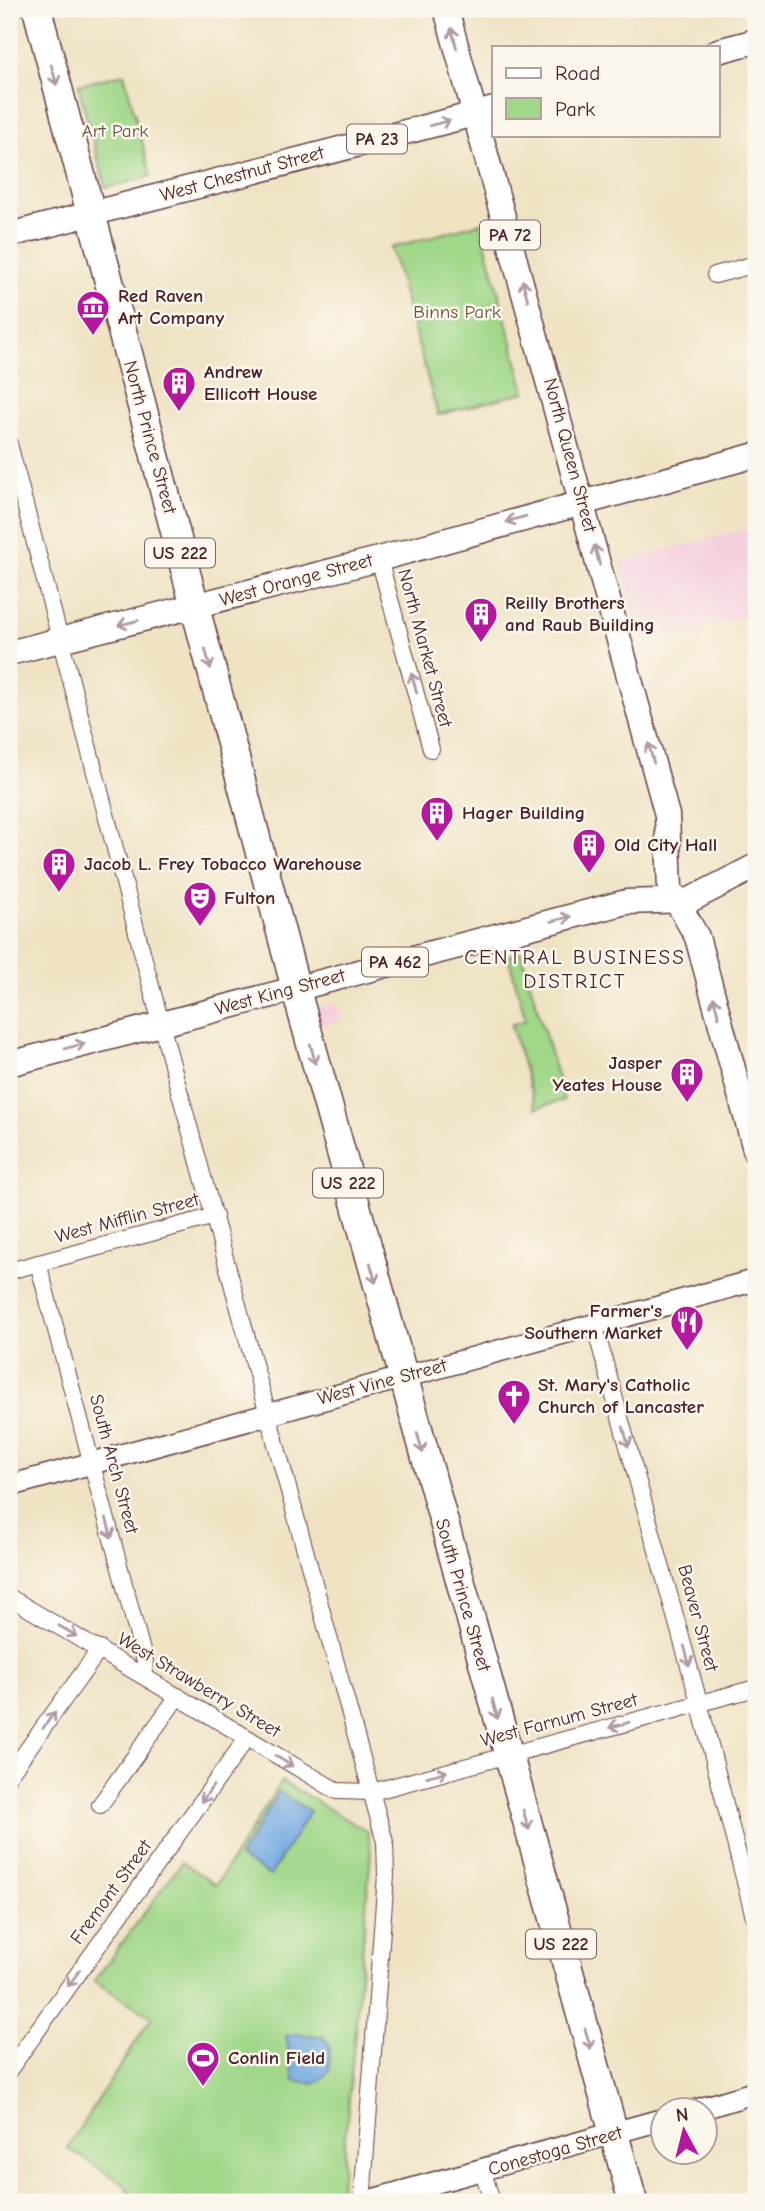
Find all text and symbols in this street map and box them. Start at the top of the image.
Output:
one-way arrow [447,27,460,49]
legend [492,46,720,136]
text: Road [555,61,600,85]
one-way arrow [48,63,61,86]
text: Park [555,97,595,121]
one-way arrow [428,116,451,129]
park label: Art Park [82,120,149,142]
road number: PA 23 [347,124,407,154]
street label: West Chestnut Street [158,141,327,206]
road number: PA 72 [480,220,540,249]
one-way arrow [518,279,531,302]
place label: Red Raven Art Company [118,285,224,329]
museum icon: Red Raven Art Company [74,288,112,337]
park label: Binns Park [413,301,502,323]
street label: North Prince Street [119,358,181,517]
place label: Andrew Ellicott House [204,361,317,405]
building icon: Andrew Ellicott House [160,364,198,413]
street label: North Queen Street [539,376,601,535]
one-way arrow [506,514,528,527]
road number: US 222 [145,538,215,568]
one-way arrow [590,544,603,567]
street label: West Orange Street [217,549,376,611]
street label: North Market Street [393,566,457,730]
place label: Reilly Brothers and Raub Building [505,592,655,636]
building icon: Reilly Brothers and Raub Building [462,595,500,644]
one-way arrow [117,617,140,630]
one-way arrow [202,647,215,670]
one-way arrow [406,672,419,694]
one-way arrow [643,743,656,765]
building icon: Hager Building [418,794,456,843]
place label: Hager Building [462,802,585,824]
building icon: Old City Hall [570,826,608,875]
place label: Old City Hall [614,834,717,856]
building icon: Jacob L. Frey Tobacco Warehouse [40,845,78,894]
place label: Jacob L. Frey Tobacco Warehouse [84,853,362,875]
theatre icon: Fulton [181,879,219,928]
place label: Fulton [224,887,275,909]
one-way arrow [549,912,571,925]
district label: CENTRAL BUSINESS DISTRICT [464,945,686,993]
road number: PA 462 [362,947,428,976]
street label: West King Street [213,964,348,1020]
one-way arrow [709,996,722,1019]
one-way arrow [63,1039,86,1052]
one-way arrow [307,1042,320,1065]
place label: Jasper Yeates House [553,1052,662,1096]
building icon: Jasper Yeates House [668,1055,706,1104]
road number: US 222 [313,1168,383,1198]
street label: West Mifflin Street [53,1188,202,1248]
one-way arrow [367,1262,380,1284]
place label: Farmer's Southern Market [524,1300,663,1344]
restaurant icon: Farmer's Southern Market [668,1303,706,1352]
street label: West Vine Street [315,1354,450,1410]
place label: St. Mary's Catholic Church of Lancaster [538,1374,704,1418]
church icon: St. Mary's Catholic Church of Lancaster [495,1377,533,1426]
street label: South Arch Street [85,1392,143,1537]
one-way arrow [620,1426,633,1448]
one-way arrow [414,1431,427,1454]
street label: South Prince Street [431,1516,495,1674]
one-way arrow [104,1517,117,1539]
street label: Beaver Street [673,1562,723,1674]
one-way arrow [57,1625,78,1638]
street label: West Strawberry Street [114,1628,285,1743]
one-way arrow [681,1645,694,1667]
street label: West Farnum Street [478,1688,640,1752]
one-way arrow [489,1698,502,1720]
one-way arrow [41,1710,56,1729]
one-way arrow [609,1719,631,1732]
one-way arrow [273,1754,293,1768]
one-way arrow [426,1767,448,1780]
one-way arrow [200,1784,214,1803]
one-way arrow [520,1809,533,1831]
street label: Fremont Street [66,1835,156,1948]
road number: US 222 [526,1930,596,1958]
one-way arrow [67,1968,81,1987]
one-way arrow [582,2028,595,2050]
sports icon: Conlin Field [184,2039,222,2088]
place label: Conlin Field [228,2047,325,2069]
north arrow [650,2096,720,2166]
text: N [675,2103,690,2127]
street label: Conestoga Street [485,2121,625,2181]

